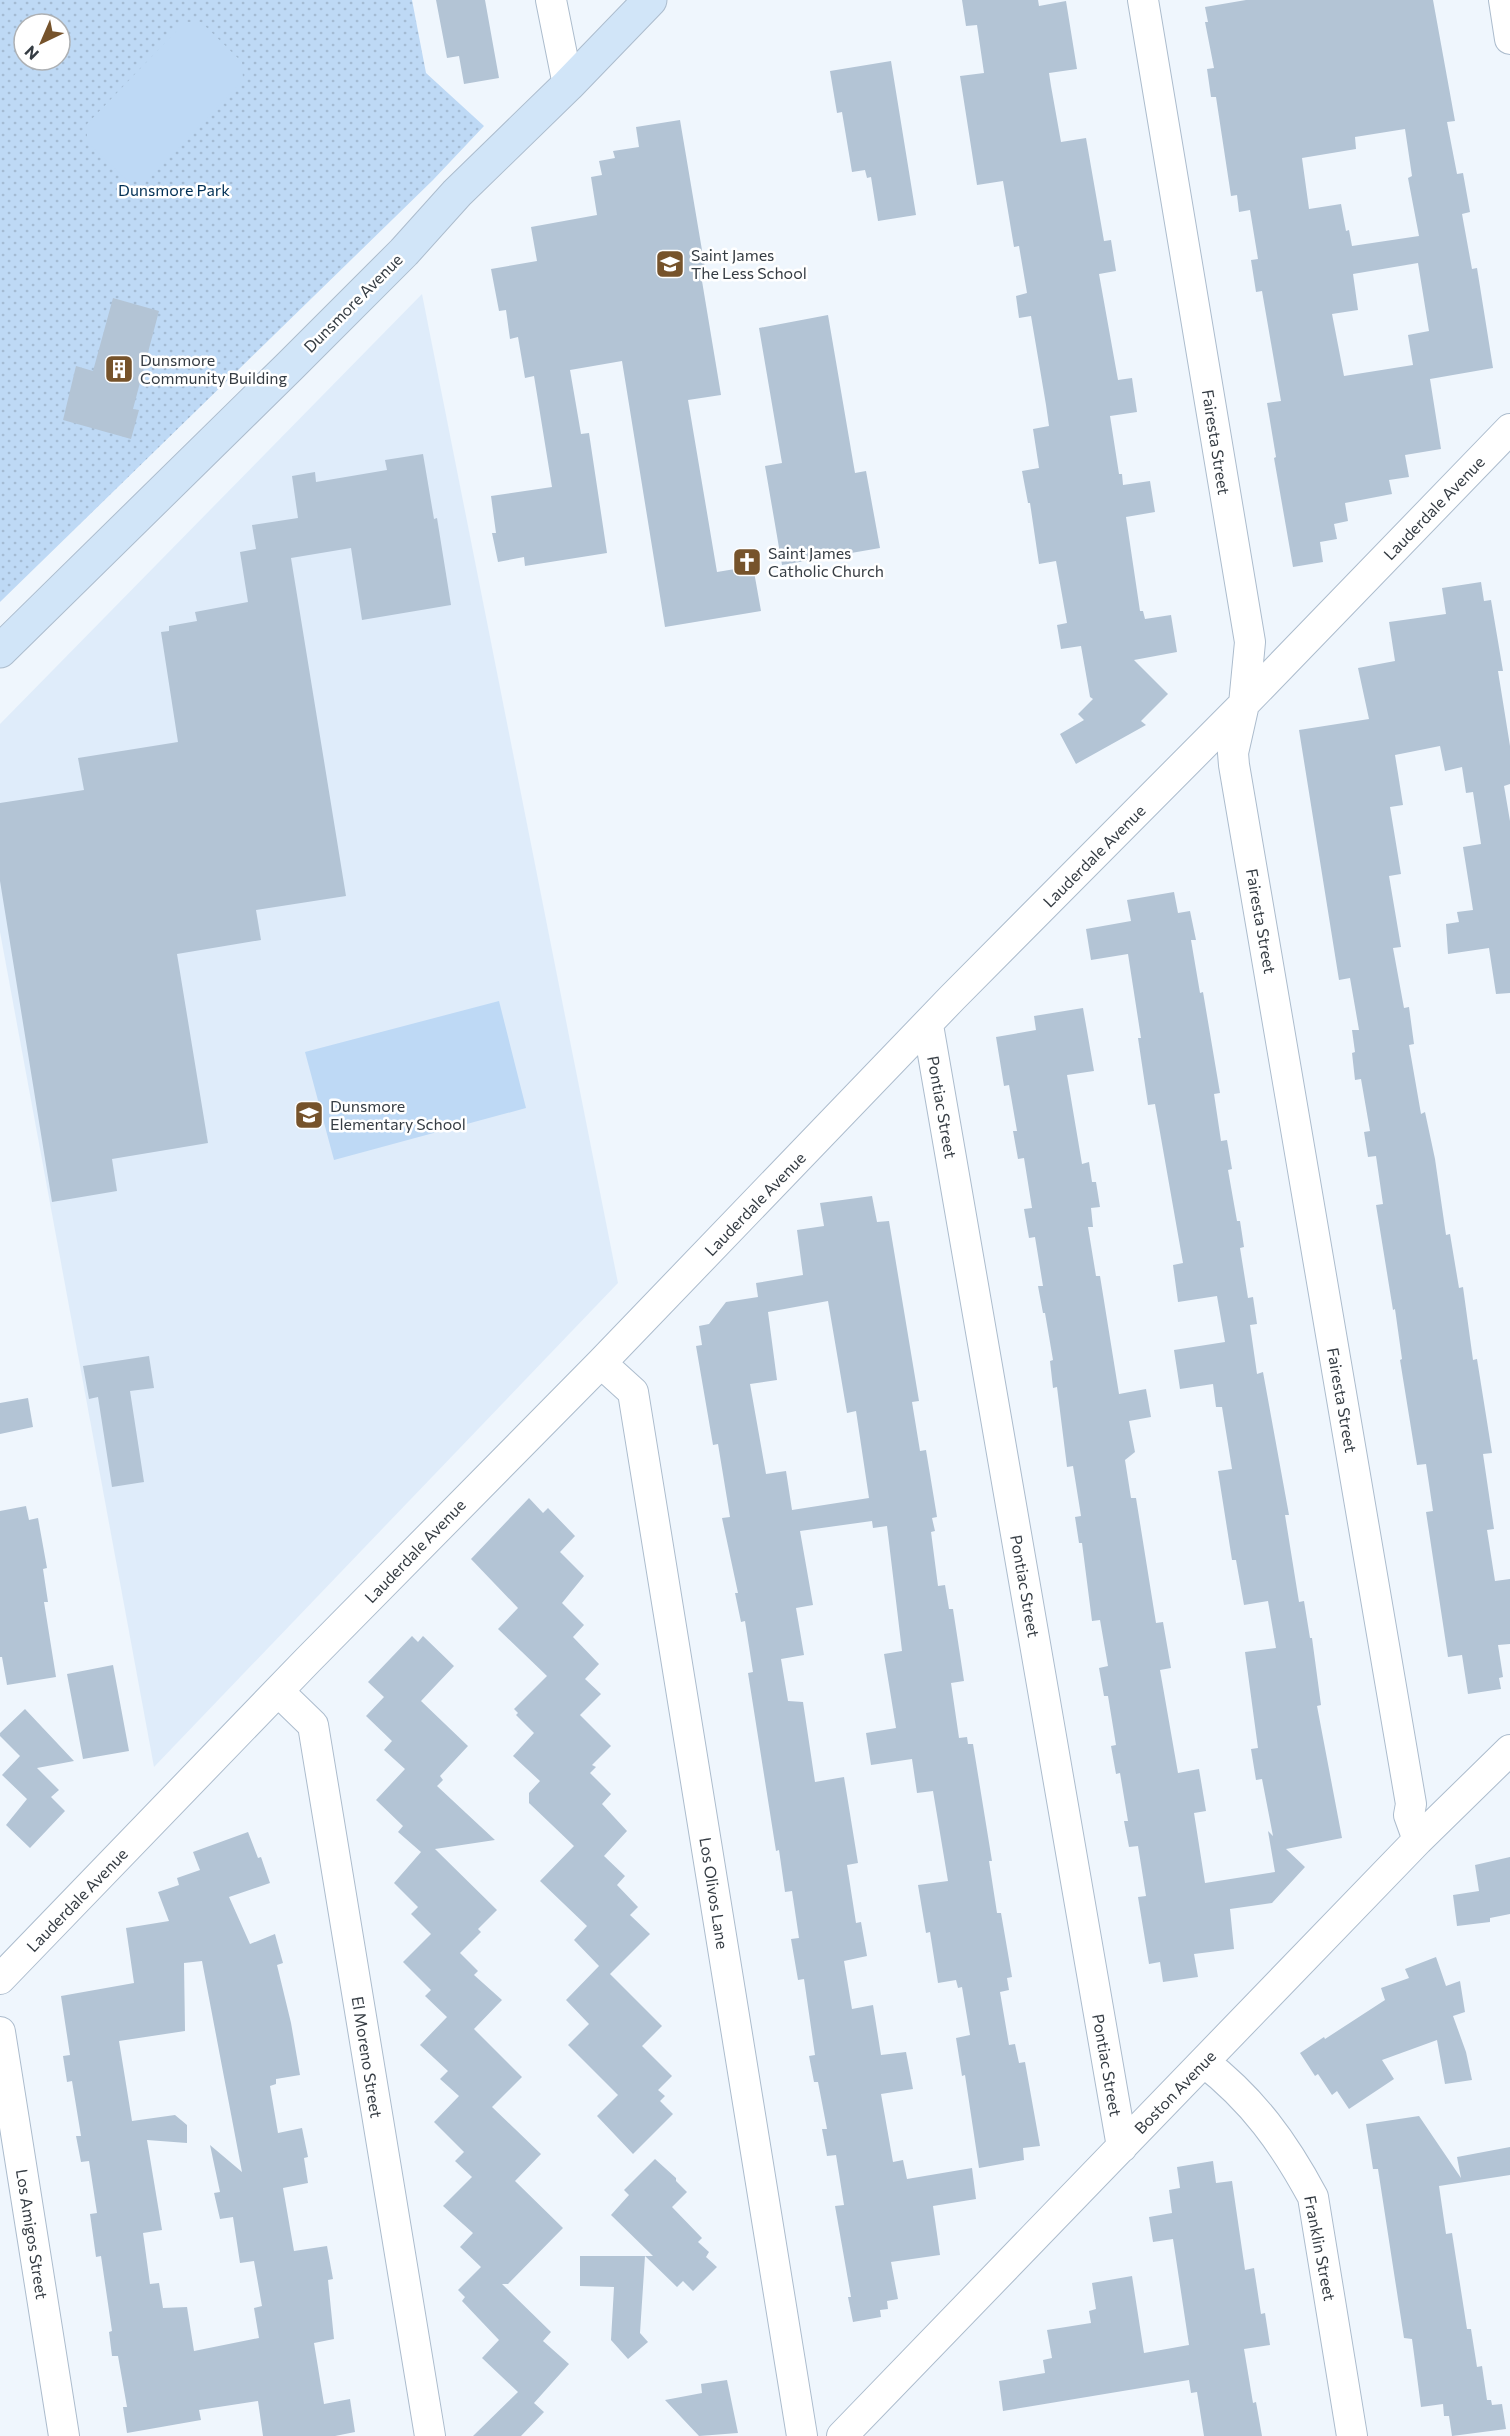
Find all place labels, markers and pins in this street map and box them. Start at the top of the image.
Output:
place label: Saint James The Less School [691,245,807,282]
school or university icon: Saint James The Less School [654,248,686,280]
place label: Dunsmore Community Building [140,350,288,387]
building icon: Dunsmore Community Building [103,353,135,385]
place label: Saint James Catholic Church [768,543,884,580]
church icon: Saint James Catholic Church [731,546,763,578]
place label: Dunsmore Elementary School [330,1096,466,1133]
school or university icon: Dunsmore Elementary School [293,1099,325,1131]

